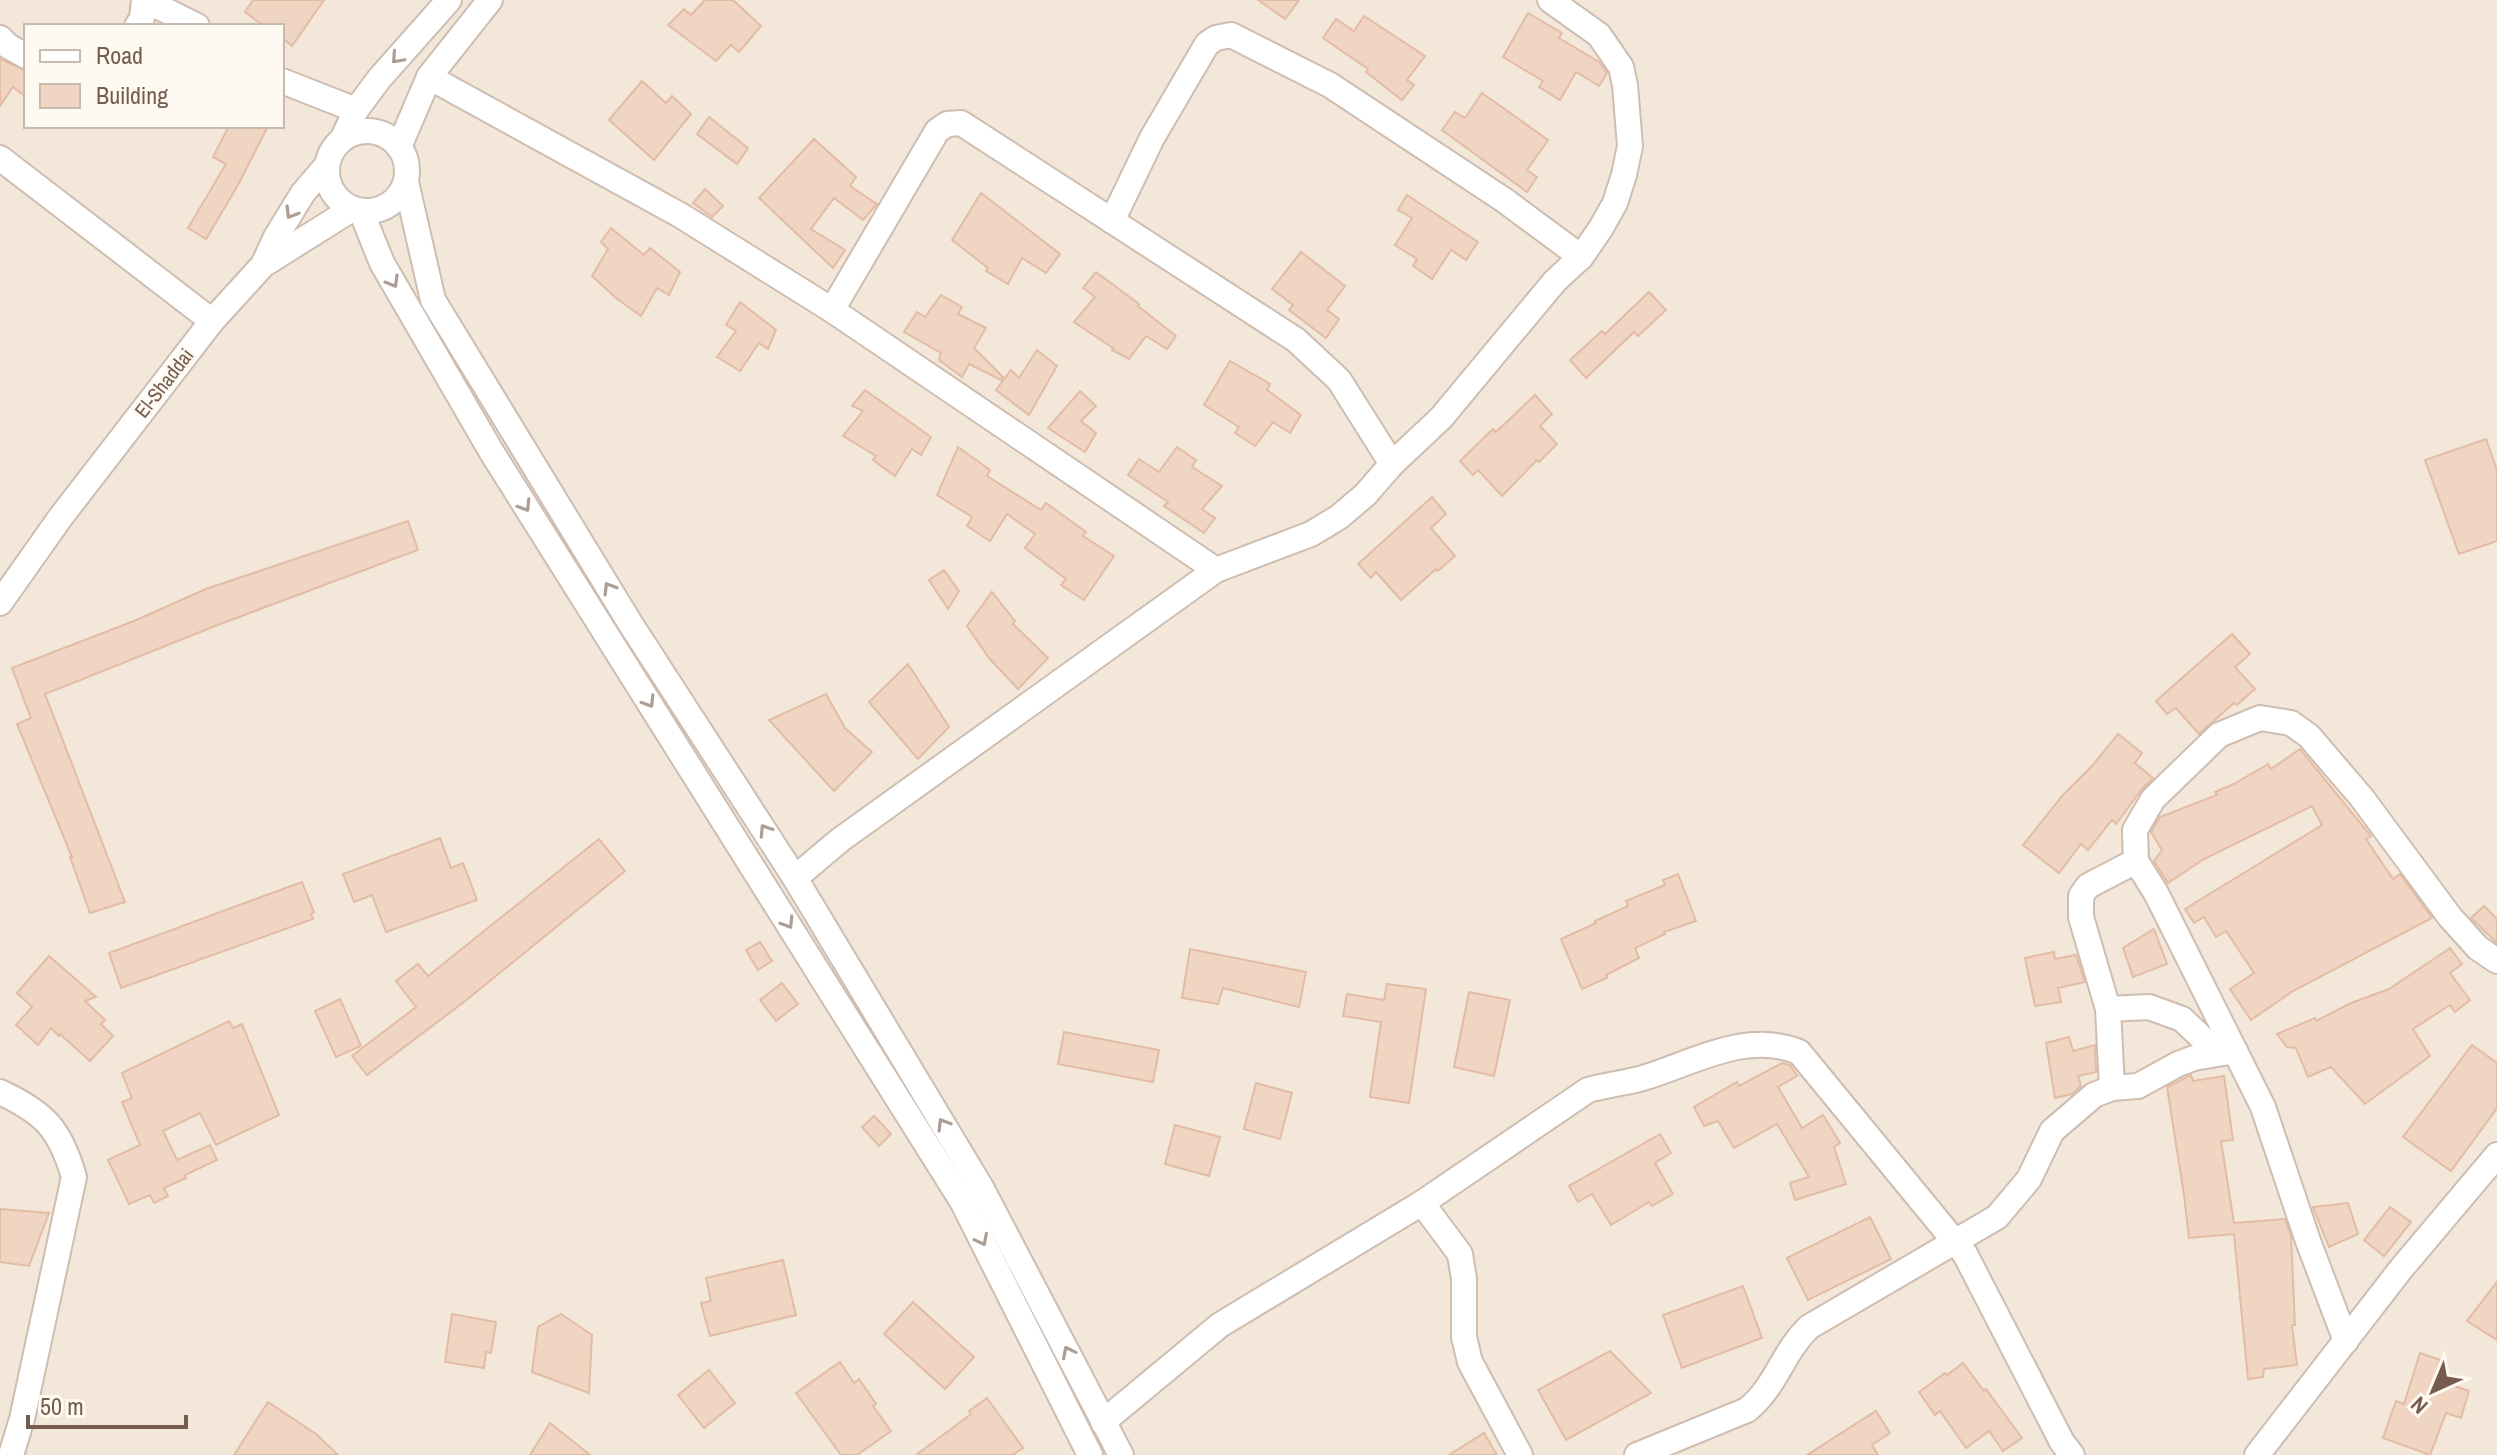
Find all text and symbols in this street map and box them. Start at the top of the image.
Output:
legend [24,24,284,128]
text: Road [96,39,143,71]
one-way arrow [393,49,407,64]
text: Building [96,79,168,111]
one-way arrow [286,204,301,219]
one-way arrow [383,273,399,288]
street label: El-Shaddai [128,342,199,423]
one-way arrow [516,497,531,511]
one-way arrow [603,582,618,597]
one-way arrow [640,694,655,708]
one-way arrow [759,825,774,839]
one-way arrow [778,914,793,929]
one-way arrow [938,1118,953,1133]
one-way arrow [972,1231,988,1246]
one-way arrow [1062,1346,1077,1361]
north arrow [2393,1351,2473,1431]
scale bar [28,1379,186,1429]
text: 50 m [40,1390,84,1422]
text: N [2404,1390,2434,1421]

